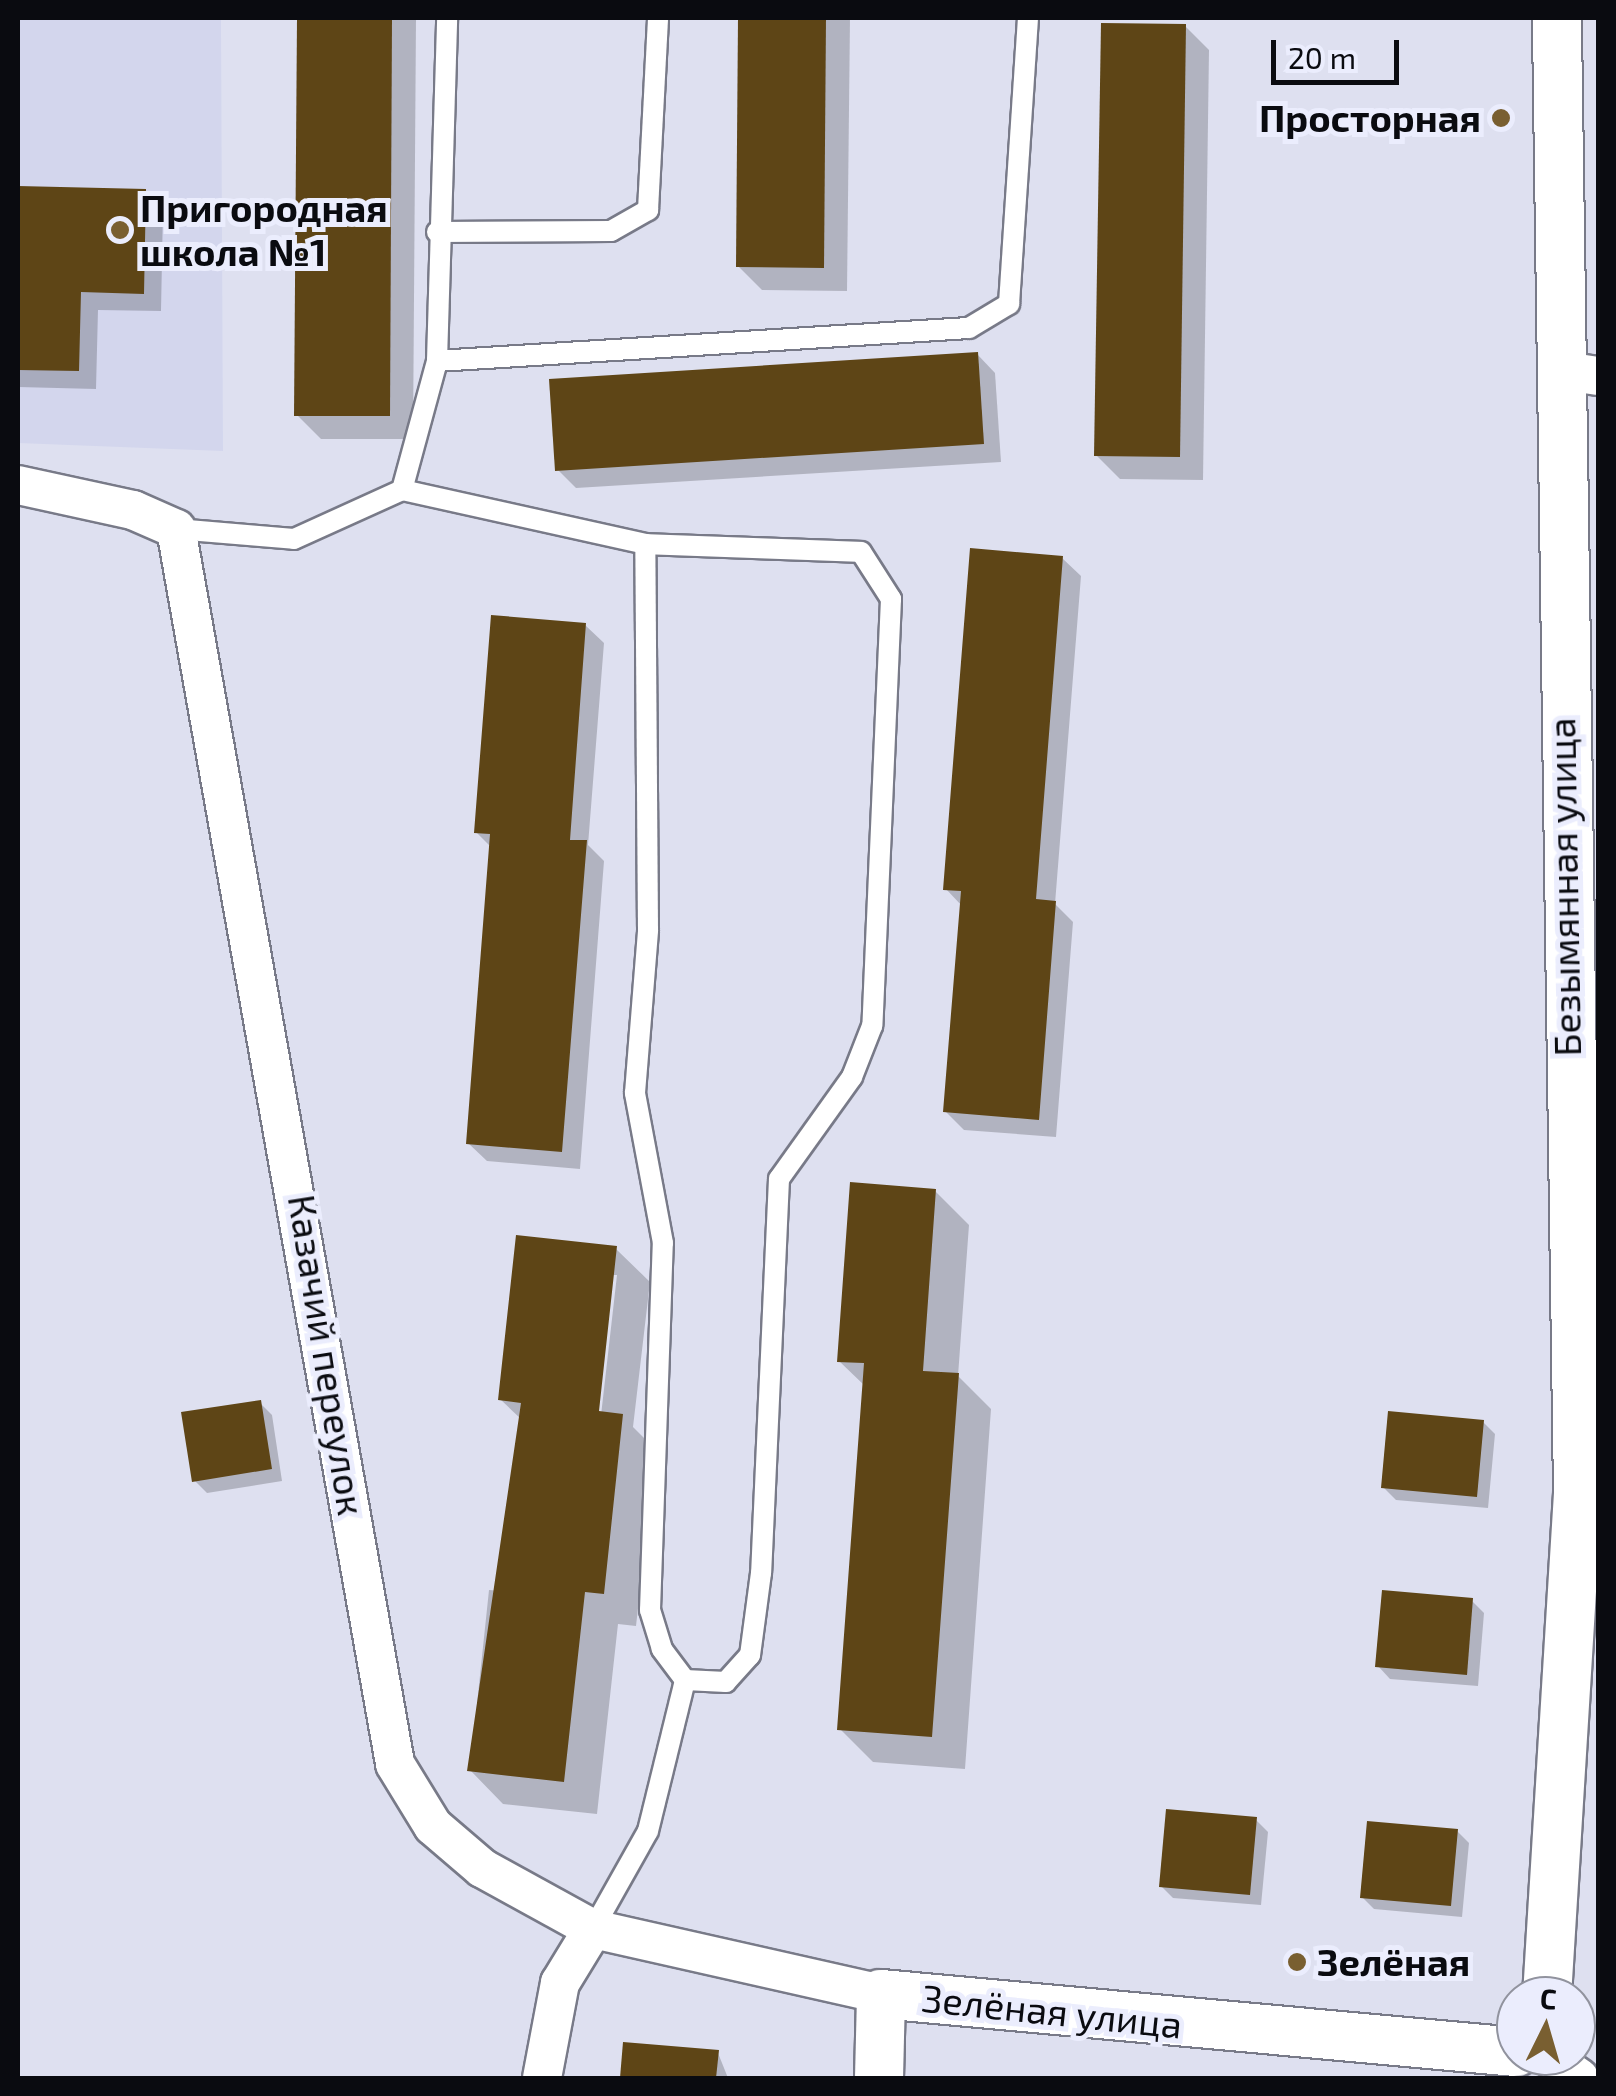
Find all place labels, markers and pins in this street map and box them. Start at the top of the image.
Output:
place label: Просторная [1259,95,1481,141]
marker: Просторная [1490,107,1512,129]
place label: Пригородная школа №1 [140,185,388,274]
marker: Пригородная школа №1 [109,219,131,241]
place label: Зелёная [1317,1939,1470,1985]
marker: Зелёная [1286,1951,1308,1973]

